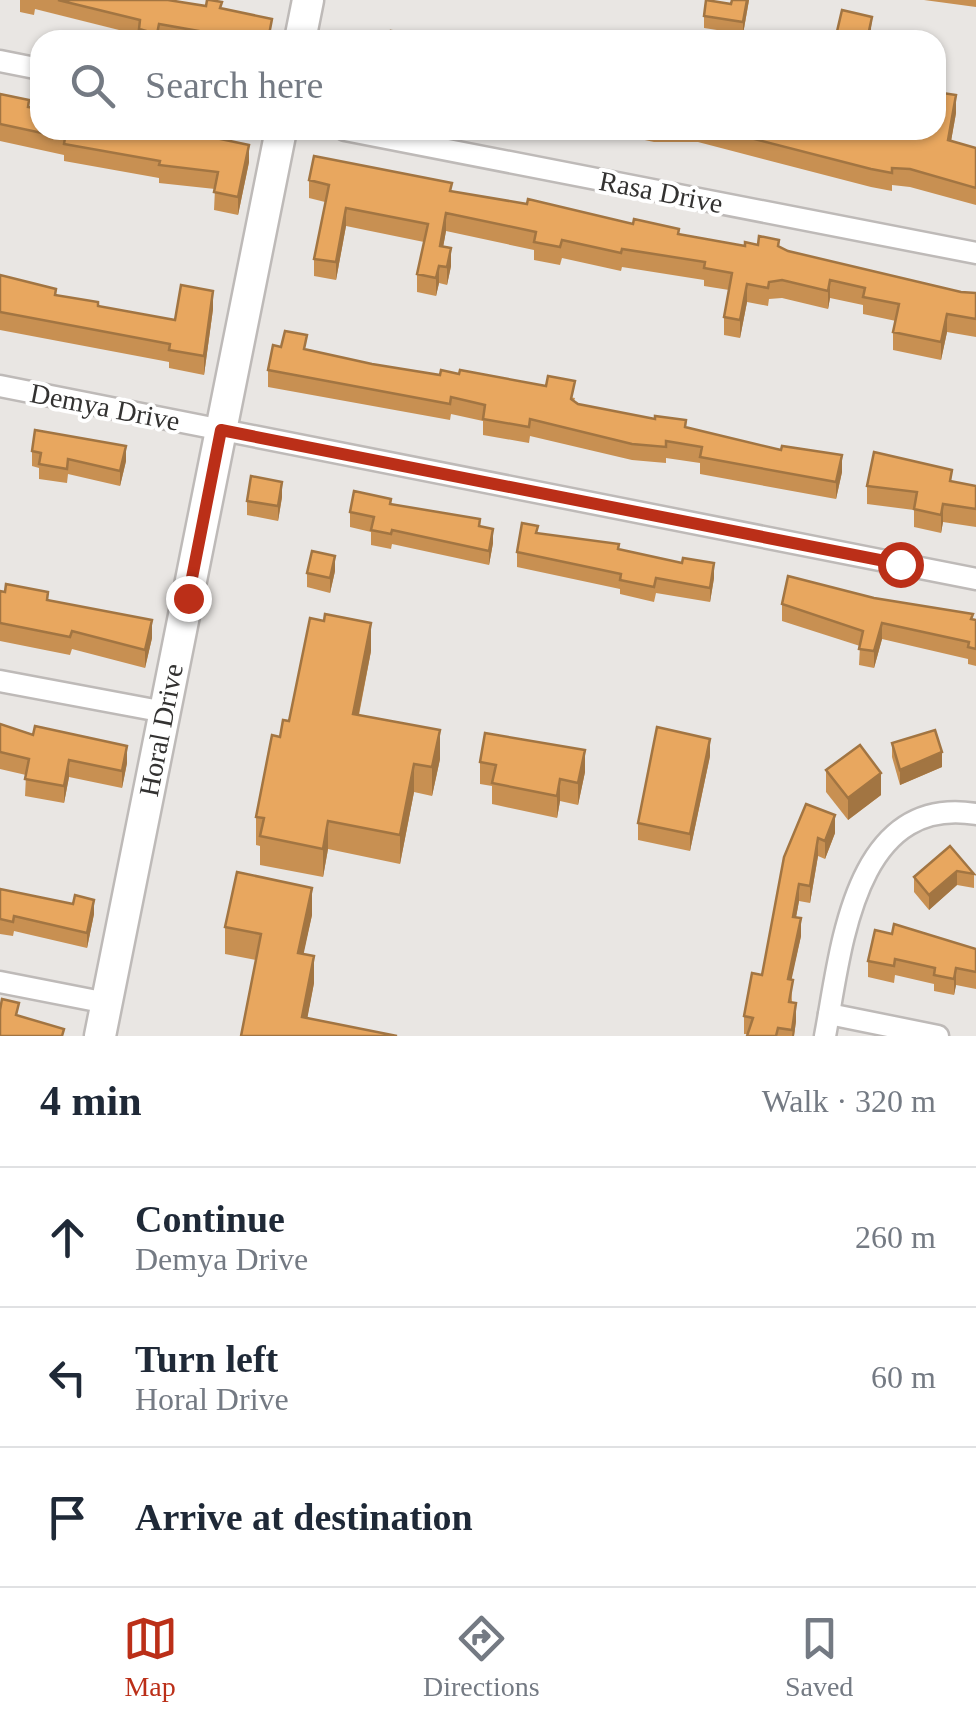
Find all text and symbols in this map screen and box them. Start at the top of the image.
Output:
search box [30,30,946,140]
icon: search [65,58,120,113]
text: Search here [145,64,323,106]
street label: Rasa Drive [597,165,725,219]
street label: Demya Drive [28,377,182,437]
route start [878,542,924,588]
route end [166,576,212,622]
street label: Horal Drive [133,661,189,799]
text: 4 min [40,1078,142,1124]
text: Walk · 320 m [762,1083,936,1119]
text: Continue [135,1198,285,1240]
icon: ahead [40,1210,95,1265]
text: 260 m [855,1219,936,1255]
text: Demya Drive [135,1241,308,1277]
text: Turn left [135,1338,278,1380]
icon: left [40,1350,95,1405]
text: 60 m [871,1359,936,1395]
text: Horal Drive [135,1381,289,1417]
icon: arrive [40,1490,95,1545]
text: Arrive at destination [135,1496,473,1538]
tab: Map [123,1611,178,1703]
tab: Directions [423,1611,540,1703]
tab: Saved [785,1611,853,1703]

